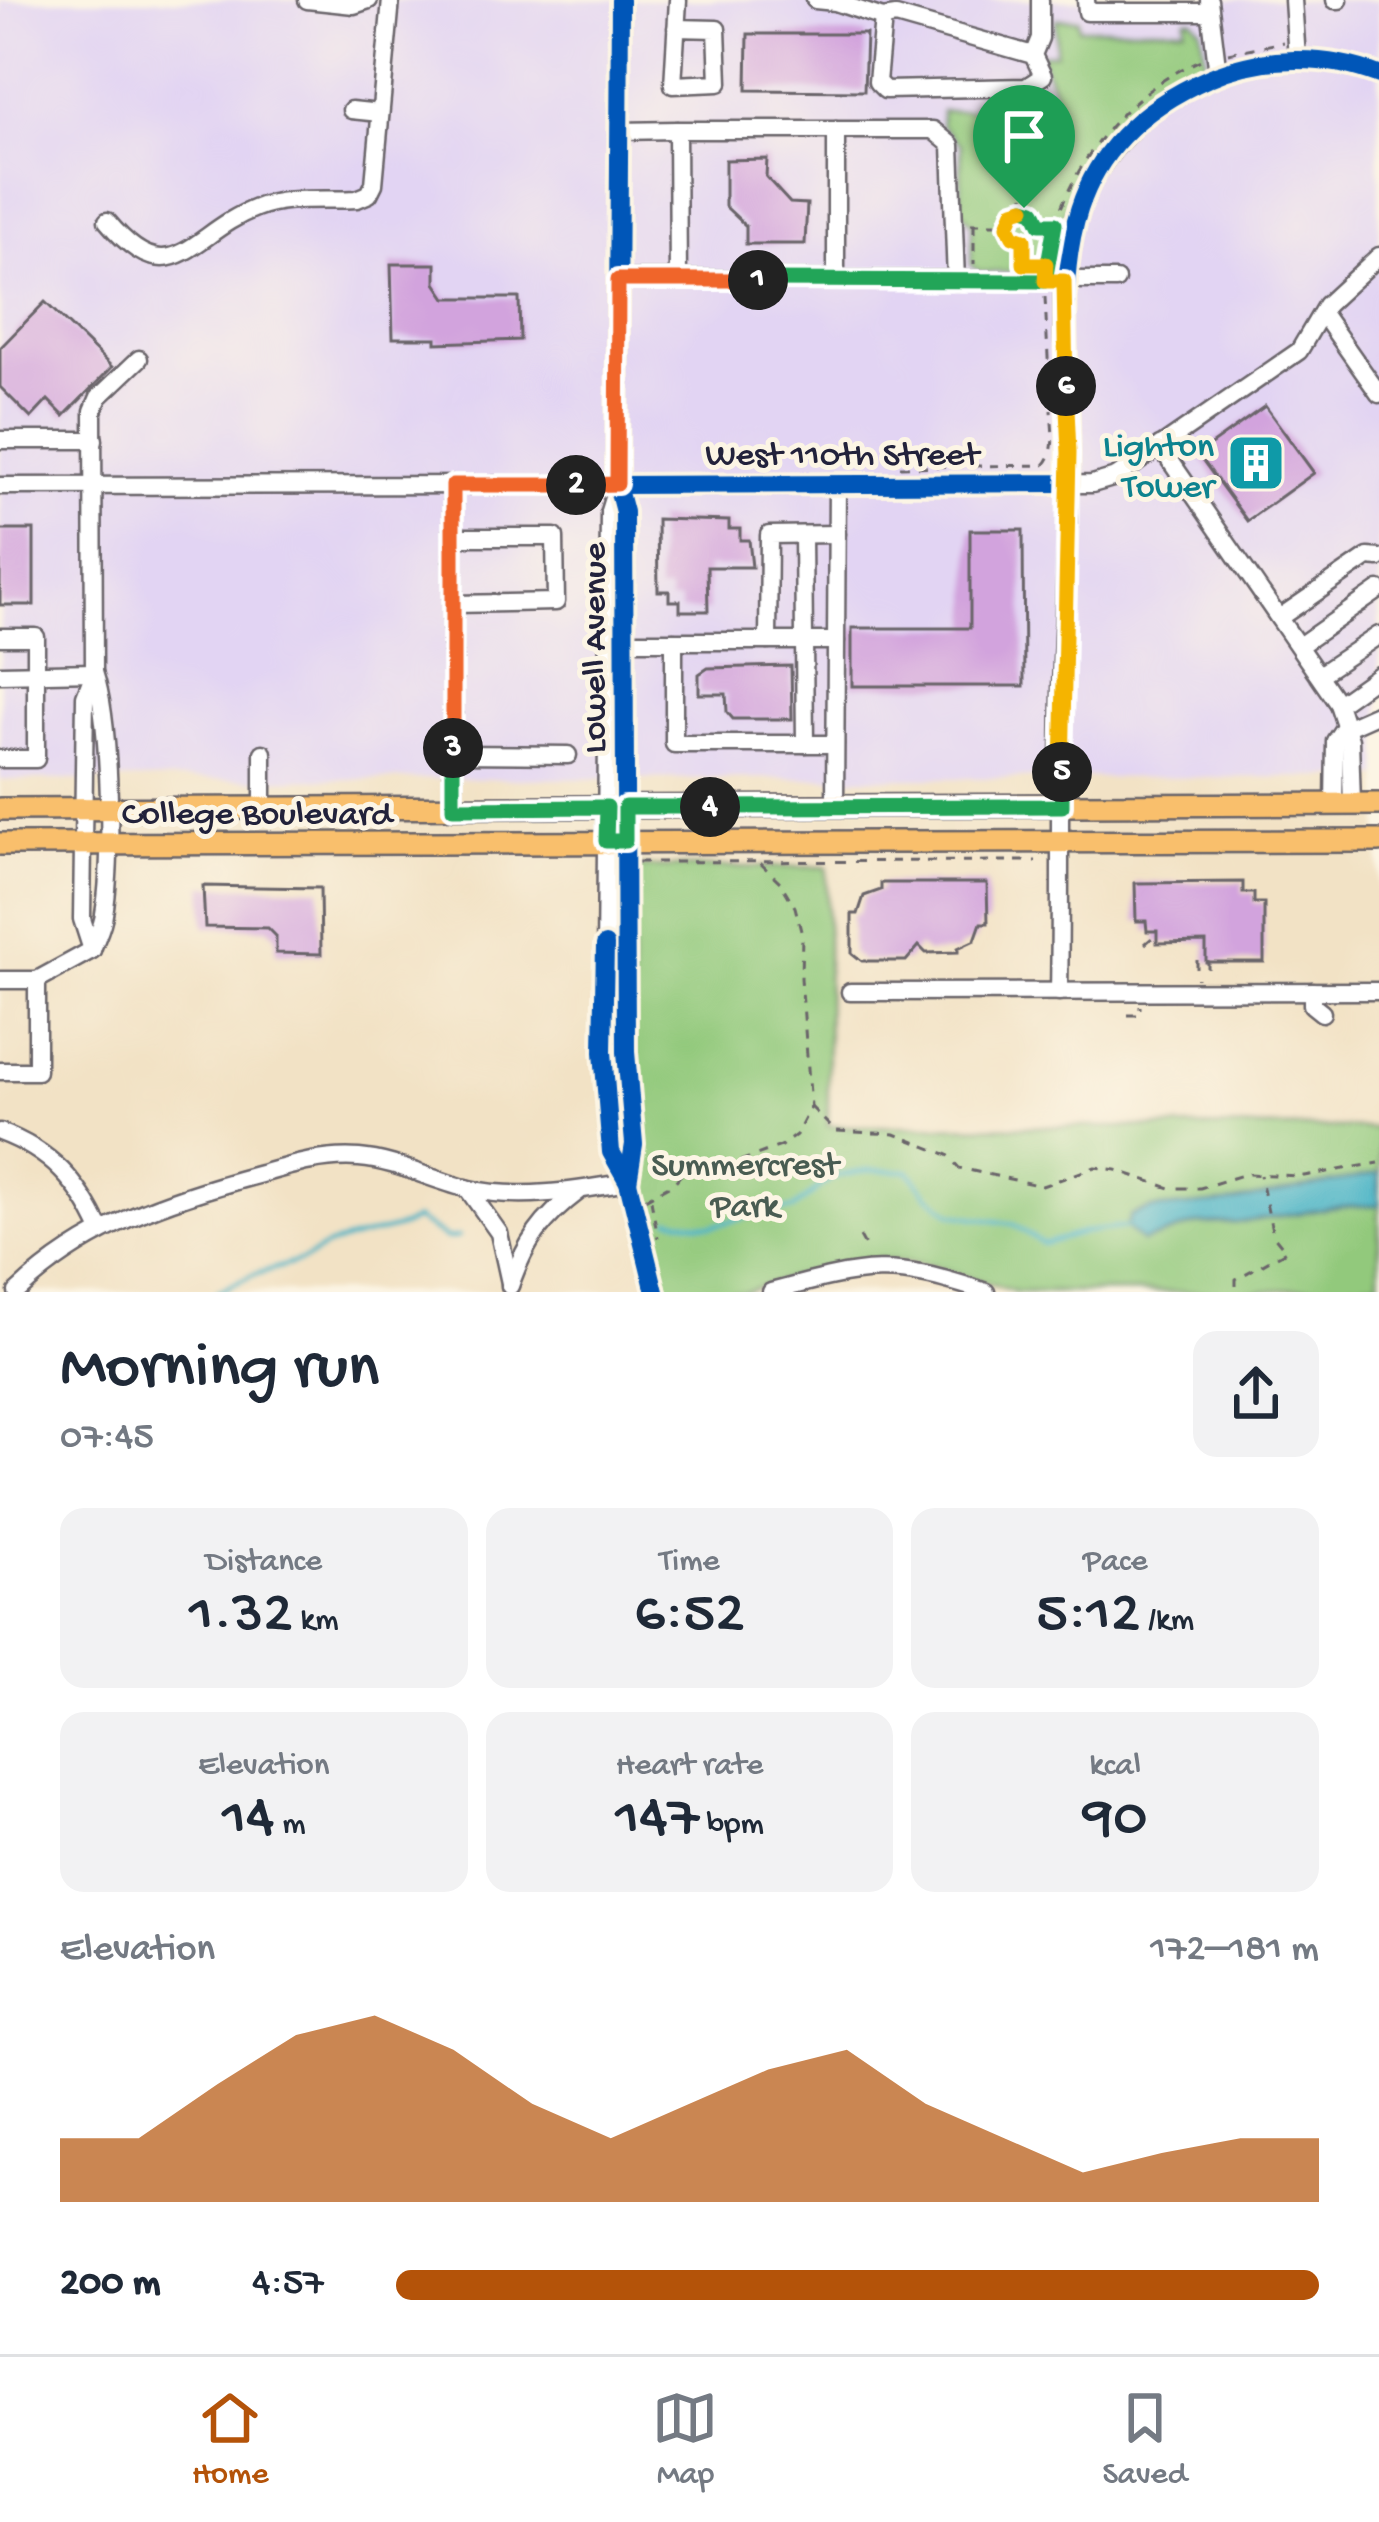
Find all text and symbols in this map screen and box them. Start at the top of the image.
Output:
pin [973,85,1075,208]
icon: arrive [991,103,1057,169]
pin: 1 [728,250,788,310]
text: 1 [751,261,765,299]
pin: 6 [1036,356,1096,416]
text: 6 [1058,367,1074,405]
place label: Lighton Tower [1103,427,1217,511]
building icon: Lighton Tower [1225,432,1287,494]
street label: West 110th Street [705,436,982,479]
pin: 2 [546,455,606,515]
text: 2 [568,466,584,504]
street label: Lowell Avenue [576,542,619,754]
pin: 3 [423,718,483,778]
text: 3 [444,729,462,767]
pin: 5 [1032,742,1092,802]
text: 5 [1053,753,1071,791]
pin: 4 [680,777,740,837]
text: 4 [702,788,718,826]
street label: College Boulevard [122,795,395,838]
park label: Summercrest Park [651,1146,842,1230]
button: share [1193,1331,1319,1457]
text: Morning run [60,1332,379,1410]
text: 07:45 [60,1416,154,1462]
text: Distance [206,1544,322,1582]
text: Time [659,1544,720,1582]
text: Pace [1083,1544,1148,1582]
text: 1.32 [189,1582,293,1652]
text: 6:52 [634,1582,745,1652]
text: 5:12 [1036,1582,1140,1652]
text: km [293,1603,339,1641]
text: /km [1140,1603,1194,1641]
text: Elevation [198,1748,329,1786]
text: Heart rate [616,1748,763,1786]
text: kcal [1089,1748,1141,1786]
text: 14 [222,1786,275,1856]
text: 147 [615,1786,699,1856]
text: 90 [1083,1786,1147,1856]
text: m [275,1807,306,1845]
text: bpm [699,1807,764,1845]
text: Elevation [60,1928,215,1974]
text: 172–181 m [1150,1928,1319,1974]
text: 200 m [60,2262,160,2308]
text: 4:57 [252,2262,324,2308]
tab: Home [192,2385,268,2495]
tab: Map [652,2385,718,2495]
tab: Saved [1102,2385,1187,2495]

